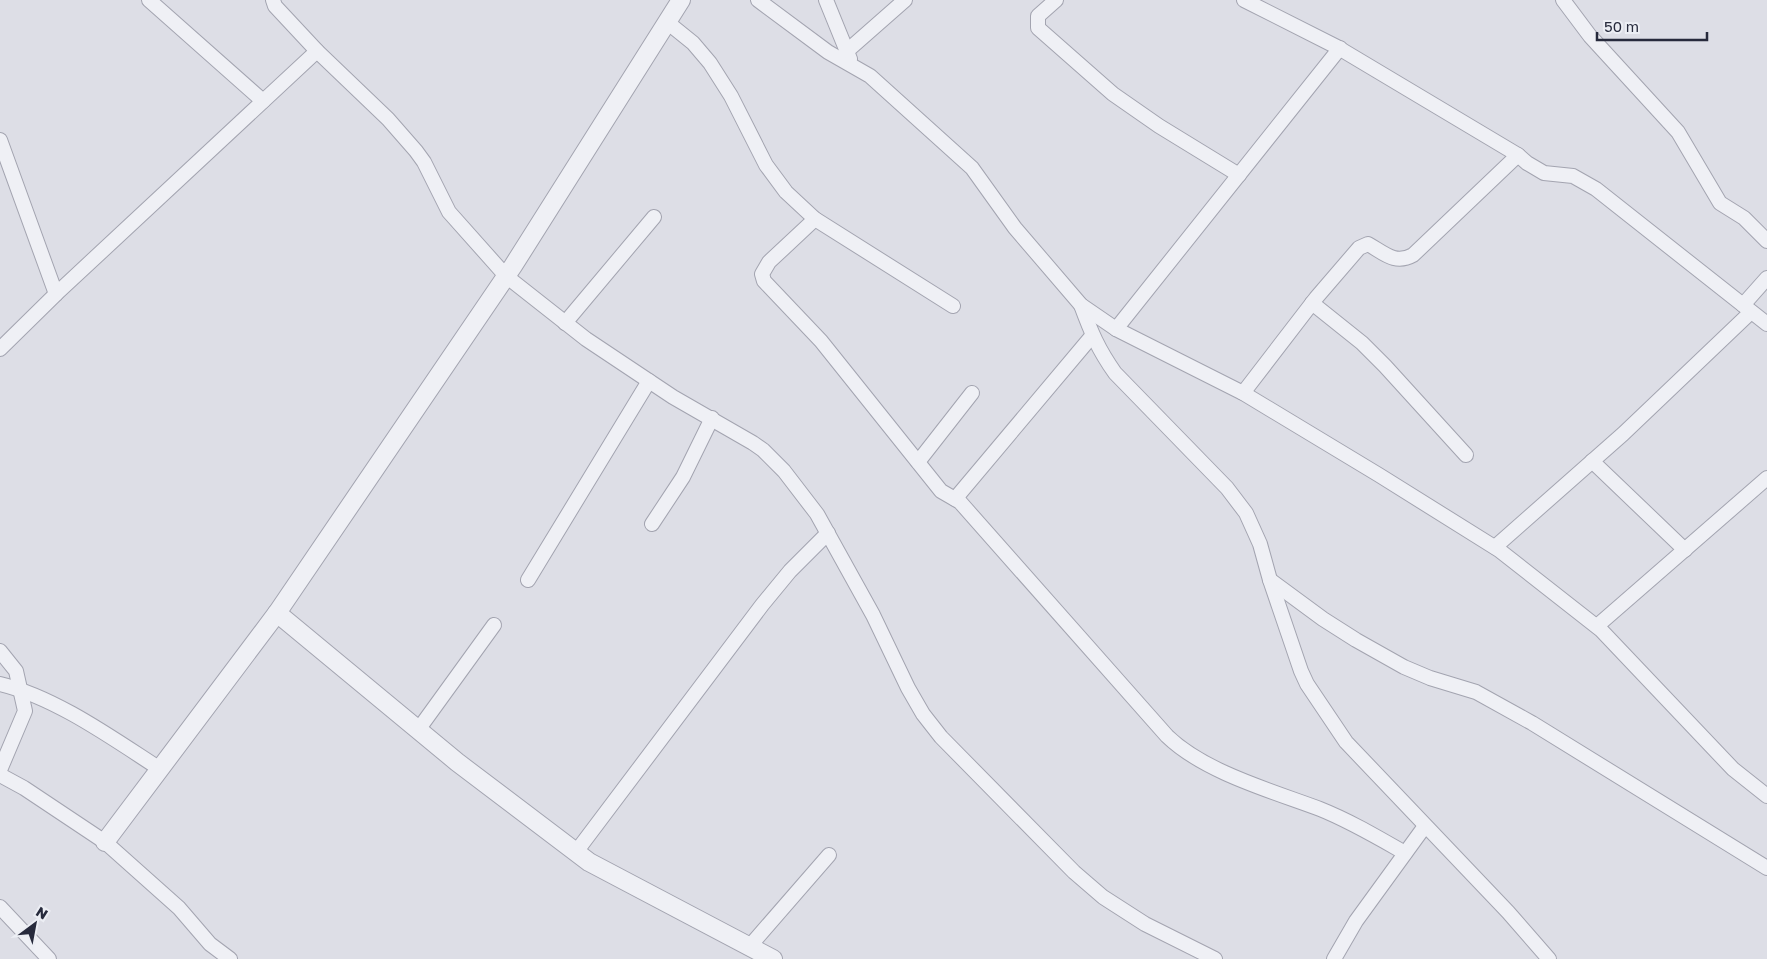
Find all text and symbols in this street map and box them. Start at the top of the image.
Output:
scale bar [1597,10,1707,42]
text: 50 m [1604,17,1639,35]
north arrow [10,899,60,949]
text: N [33,903,51,923]

